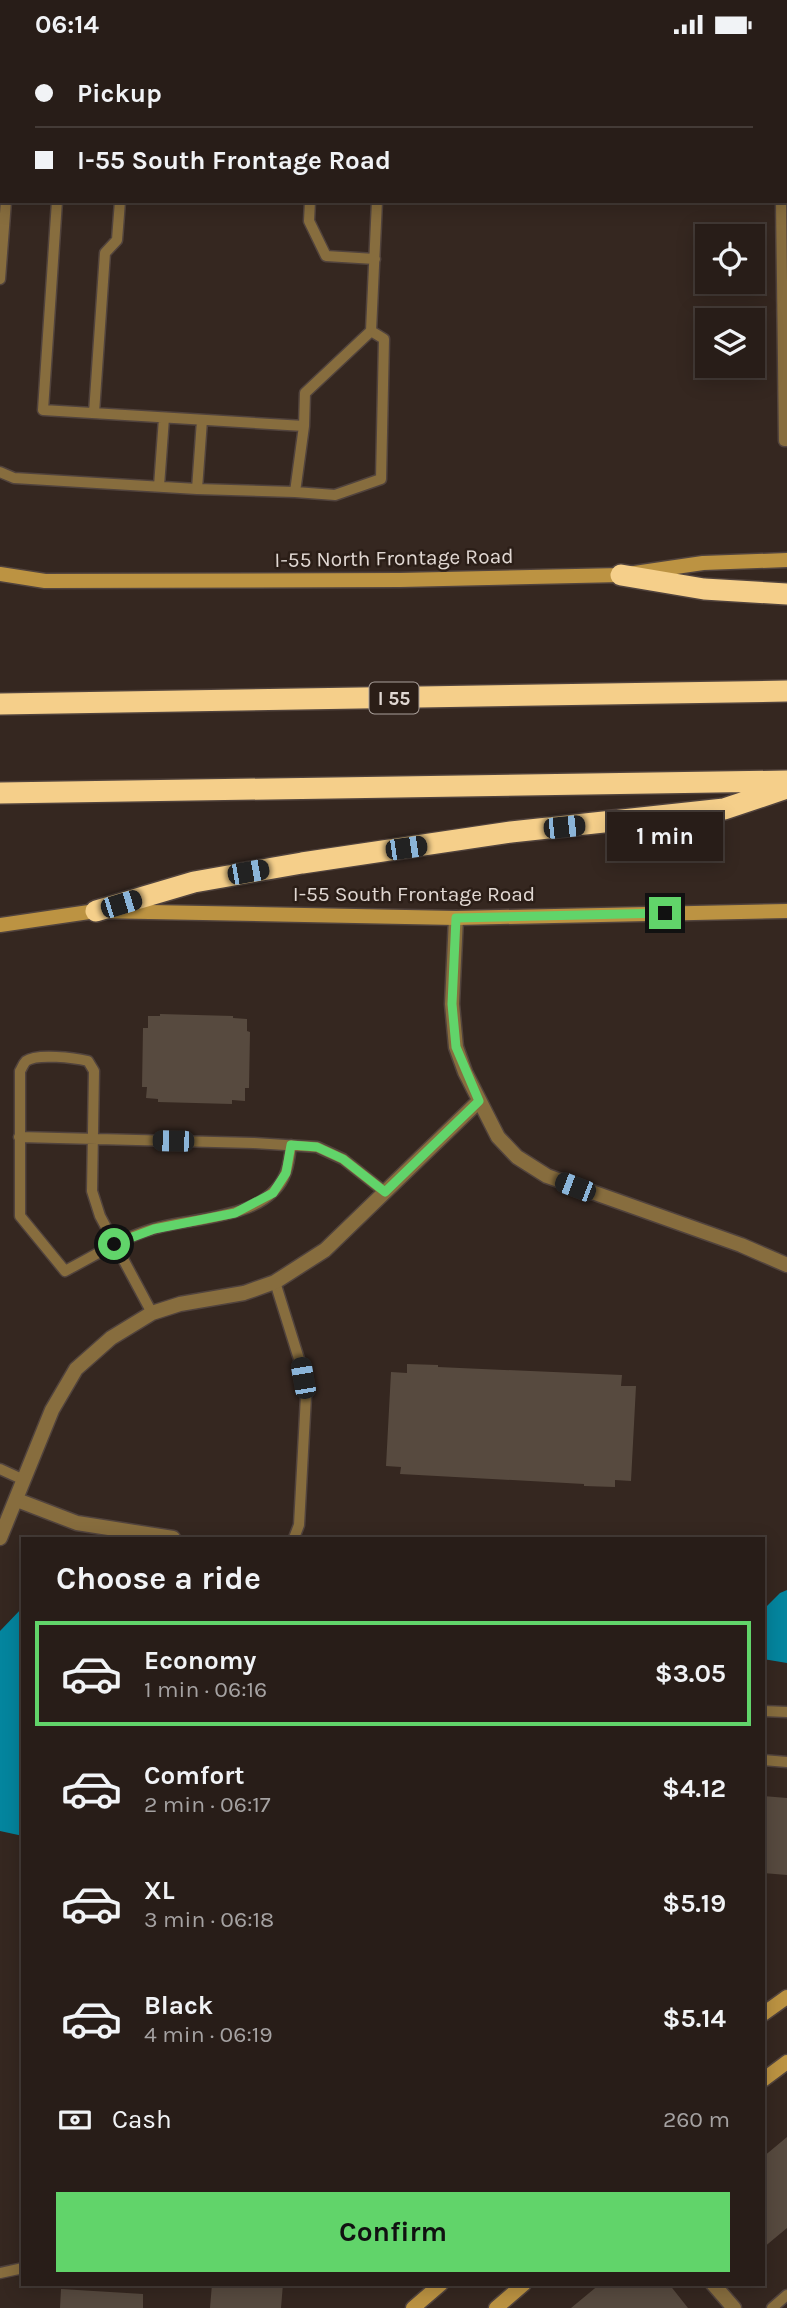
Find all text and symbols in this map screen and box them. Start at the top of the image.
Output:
text: 06:14 [35,9,99,40]
text: Pickup [77,78,162,109]
text: I-55 South Frontage Road [77,145,391,176]
map controls [695,224,765,378]
button: locate [695,224,765,294]
button: layers [695,308,765,378]
street label: I-55 North Frontage Road [274,544,514,572]
road number: I 55 [370,683,418,713]
callout: 1 min [607,811,723,861]
car [543,814,586,840]
text: 1 min [636,823,694,850]
car [384,835,429,861]
car [226,858,271,886]
street label: I-55 South Frontage Road [293,882,535,906]
car [98,888,145,920]
route end [649,897,681,929]
car [152,1130,195,1152]
car [552,1170,599,1204]
route start [98,1228,130,1260]
car [290,1355,317,1401]
text: Choose a ride [56,1560,261,1597]
icon: car [60,1642,123,1705]
text: Economy [144,1645,256,1676]
text: $3.05 [655,1658,726,1689]
text: 1 min · 06:16 [144,1676,267,1703]
icon: car [60,1757,123,1820]
text: Comfort [144,1760,245,1791]
text: $4.12 [662,1773,726,1804]
text: 2 min · 06:17 [144,1791,271,1818]
icon: car [60,1872,123,1935]
text: XL [144,1875,175,1906]
text: $5.19 [662,1888,726,1919]
text: 3 min · 06:18 [144,1906,274,1933]
icon: car [60,1987,123,2050]
text: Black [144,1990,213,2021]
text: $5.14 [663,2003,726,2034]
text: 4 min · 06:19 [144,2021,273,2048]
icon: cash [56,2101,94,2139]
text: Cash [112,2104,172,2135]
text: 260 m [663,2106,730,2133]
button: Confirm [56,2192,730,2272]

